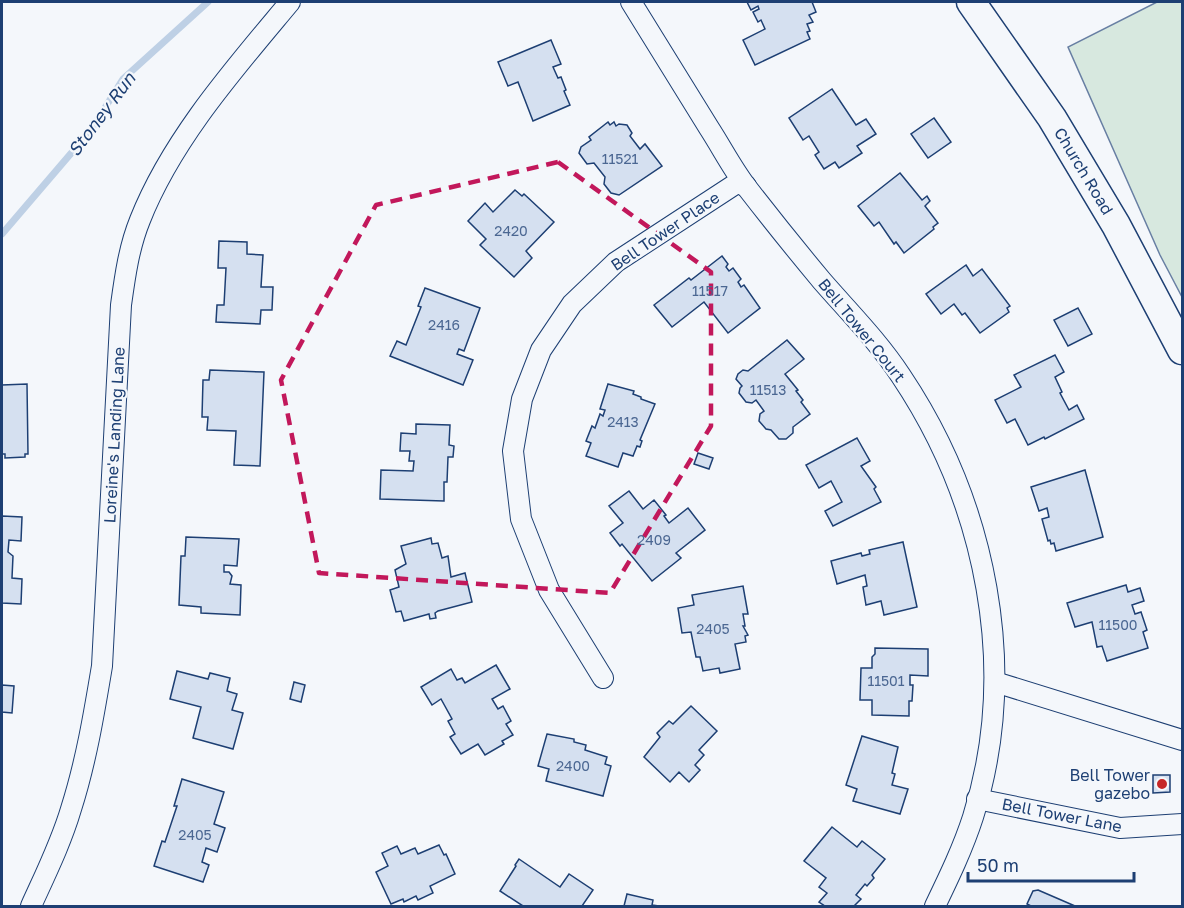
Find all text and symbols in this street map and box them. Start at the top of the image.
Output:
water label: Stoney Run [63,67,140,160]
street label: Church Road [1050,124,1118,218]
house number: 11521 [602,150,639,167]
street label: Bell Tower Place [607,187,723,275]
house number: 2420 [494,222,528,239]
street label: Bell Tower Court [814,274,910,386]
house number: 11517 [692,282,728,299]
house number: 2416 [428,316,460,333]
street label: Loreine's Landing Lane [99,346,129,524]
house number: 11513 [750,381,786,398]
house number: 2413 [607,413,639,430]
house number: 2409 [637,531,671,548]
house number: 11500 [1098,616,1138,633]
house number: 2405 [696,620,730,637]
house number: 11501 [867,672,905,689]
house number: 2400 [556,757,590,774]
place label: Bell Tower gazebo [1070,765,1150,803]
marker: Bell Tower gazebo [1155,777,1169,791]
street label: Bell Tower Lane [1000,794,1124,836]
house number: 2405 [178,826,212,843]
scale bar [968,845,1134,883]
text: 50 m [977,854,1019,876]

